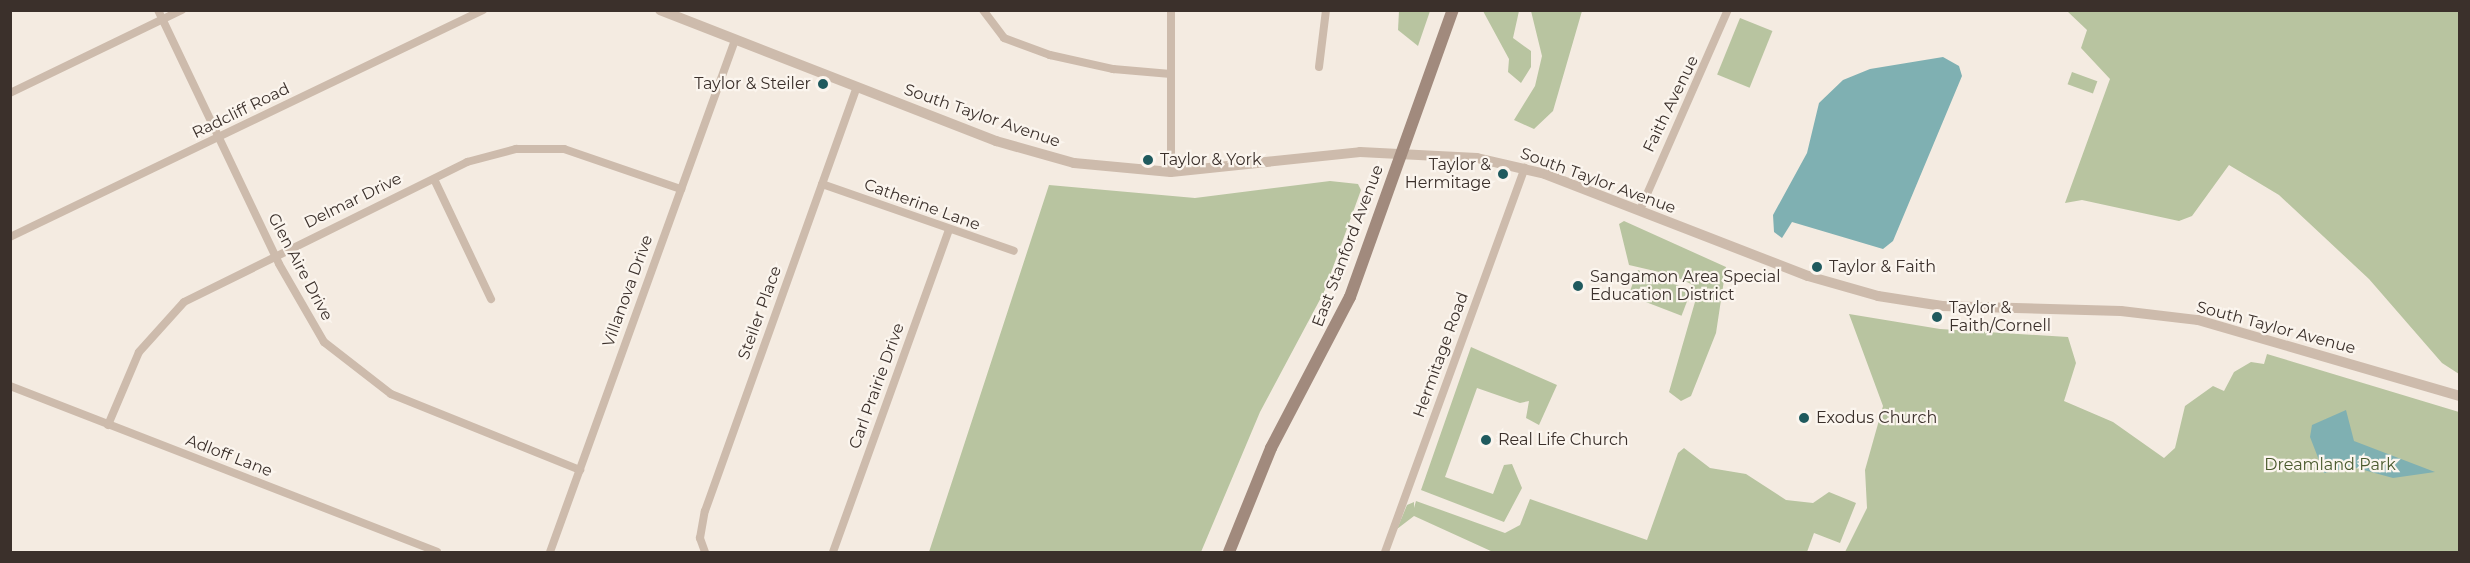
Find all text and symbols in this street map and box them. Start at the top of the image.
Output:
street label: Faith Avenue [1639,52,1703,156]
place label: Taylor & Steiler [694,74,811,94]
marker: Taylor & Steiler [816,77,830,91]
street label: Radcliff Road [189,79,293,143]
street label: South Taylor Avenue [901,80,1063,152]
street label: South Taylor Avenue [1518,144,1678,218]
place label: Taylor & York [1160,150,1261,170]
marker: Taylor & York [1141,153,1155,167]
place label: Taylor & Hermitage [1405,155,1491,193]
street label: East Stanford Avenue [1308,162,1388,330]
marker: Taylor & Hermitage [1496,167,1510,181]
street label: Delmar Drive [301,169,405,233]
street label: Catherine Lane [861,175,983,235]
street label: Glen Aire Drive [264,210,336,324]
street label: Villanova Drive [599,232,657,350]
place label: Taylor & Faith [1829,257,1936,277]
marker: Taylor & Faith [1810,260,1824,274]
street label: Steiler Place [734,264,786,362]
place label: Sangamon Area Special Education District [1590,267,1781,305]
marker: Sangamon Area Special Education District [1571,279,1585,293]
street label: Hermitage Road [1409,290,1473,420]
place label: Taylor & Faith/Cornell [1949,298,2051,336]
street label: South Taylor Avenue [2194,298,2358,358]
marker: Taylor & Faith/Cornell [1930,310,1944,324]
street label: Carl Prairie Drive [845,320,909,452]
place label: Exodus Church [1816,408,1937,428]
marker: Exodus Church [1797,411,1811,425]
place label: Real Life Church [1498,430,1629,450]
street label: Adloff Lane [183,431,275,481]
marker: Real Life Church [1479,433,1493,447]
park label: Dreamland Park [2264,455,2396,475]

